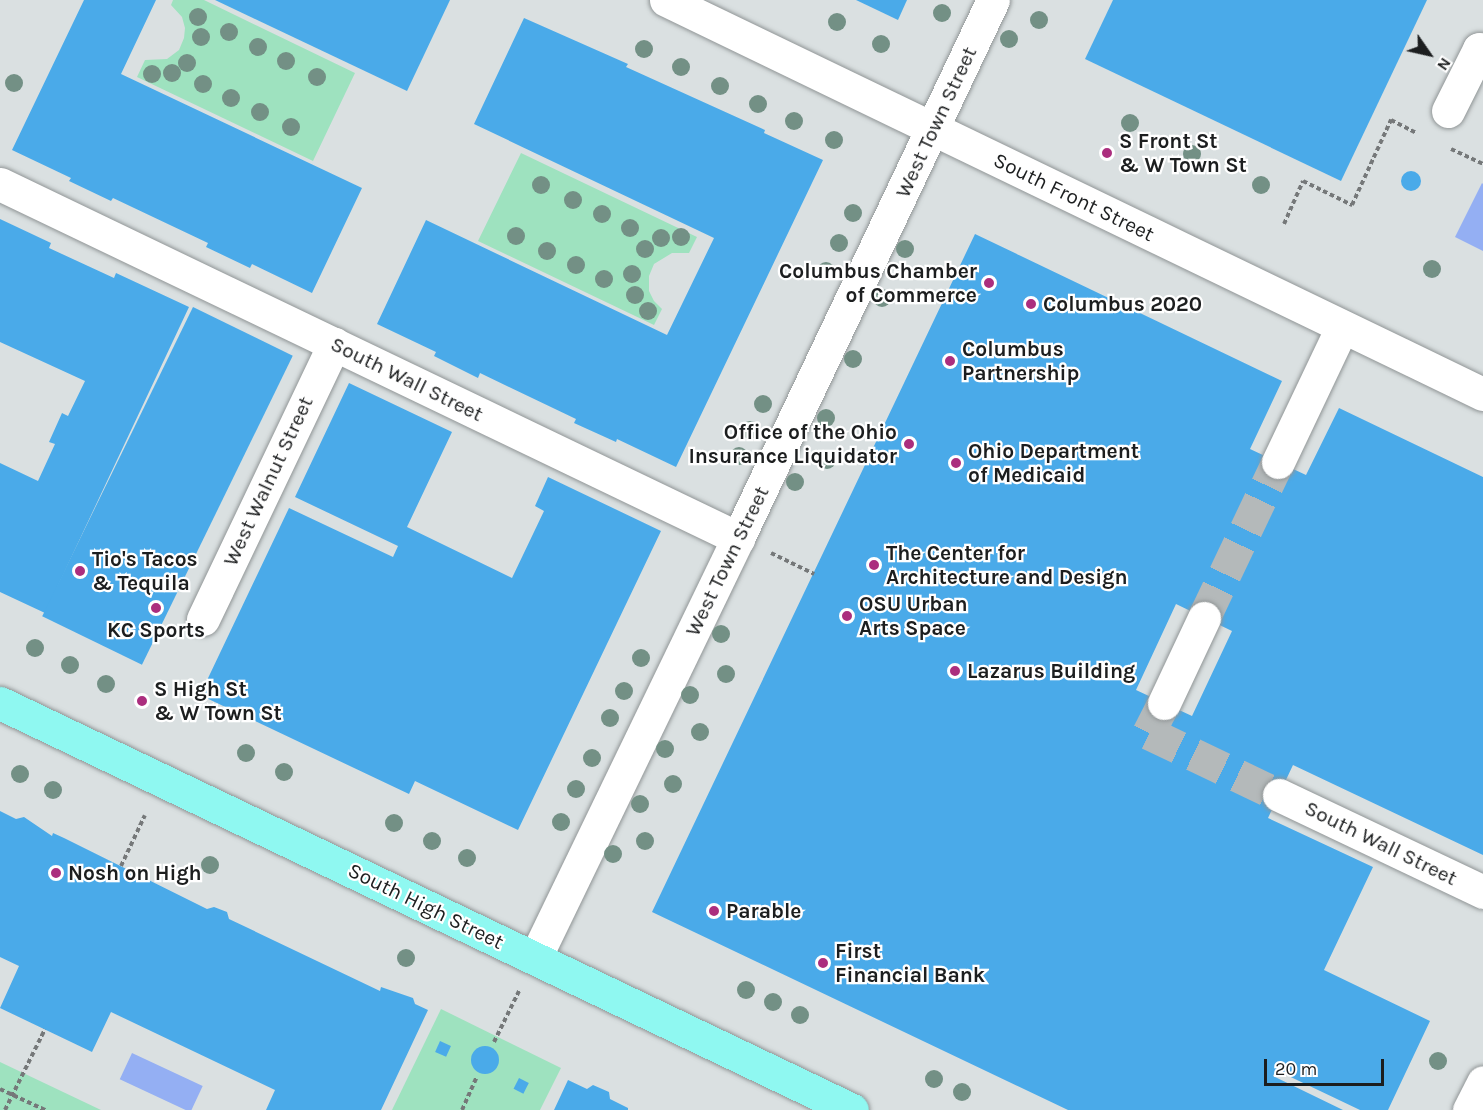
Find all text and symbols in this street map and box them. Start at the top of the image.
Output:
north arrow [1399,24,1459,84]
street label: West Town Street [890,43,982,201]
text: N [1433,54,1455,74]
place label: S Front St & W Town St [1119,128,1247,178]
marker: S Front St & W Town St [1100,146,1114,160]
street label: South Front Street [990,147,1158,247]
place label: Columbus Chamber of Commerce [779,258,977,308]
marker: Columbus Chamber of Commerce [982,276,996,290]
place label: Columbus 2020 [1043,291,1202,317]
marker: Columbus 2020 [1024,297,1038,311]
street label: South Wall Street [327,331,487,427]
place label: Columbus Partnership [962,336,1079,386]
marker: Columbus Partnership [943,354,957,368]
street label: West Walnut Street [218,392,318,570]
place label: Office of the Ohio Insurance Liquidator [688,419,897,469]
marker: Office of the Ohio Insurance Liquidator [902,437,916,451]
place label: Ohio Department of Medicaid [968,438,1139,488]
marker: Ohio Department of Medicaid [949,456,963,470]
street label: West Town Street [680,482,774,640]
place label: The Center for Architecture and Design [886,540,1128,590]
place label: Tio's Tacos & Tequila [92,546,198,596]
marker: The Center for Architecture and Design [867,558,881,572]
marker: Tio's Tacos & Tequila [73,564,87,578]
place label: OSU Urban Arts Space [859,591,968,641]
marker: KC Sports [149,601,163,615]
marker: OSU Urban Arts Space [840,609,854,623]
place label: KC Sports [107,617,205,643]
place label: Lazarus Building [967,658,1135,684]
marker: Lazarus Building [948,664,962,678]
place label: S High St & W Town St [154,676,282,726]
marker: S High St & W Town St [135,694,149,708]
street label: South Wall Street [1301,795,1461,891]
street label: South High Street [344,857,508,955]
place label: Nosh on High [68,860,202,886]
marker: Nosh on High [49,866,63,880]
place label: Parable [726,898,801,924]
marker: Parable [707,904,721,918]
place label: First Financial Bank [835,938,985,988]
marker: First Financial Bank [816,956,830,970]
scale bar [1267,1047,1387,1085]
text: 20 m [1275,1058,1317,1080]

